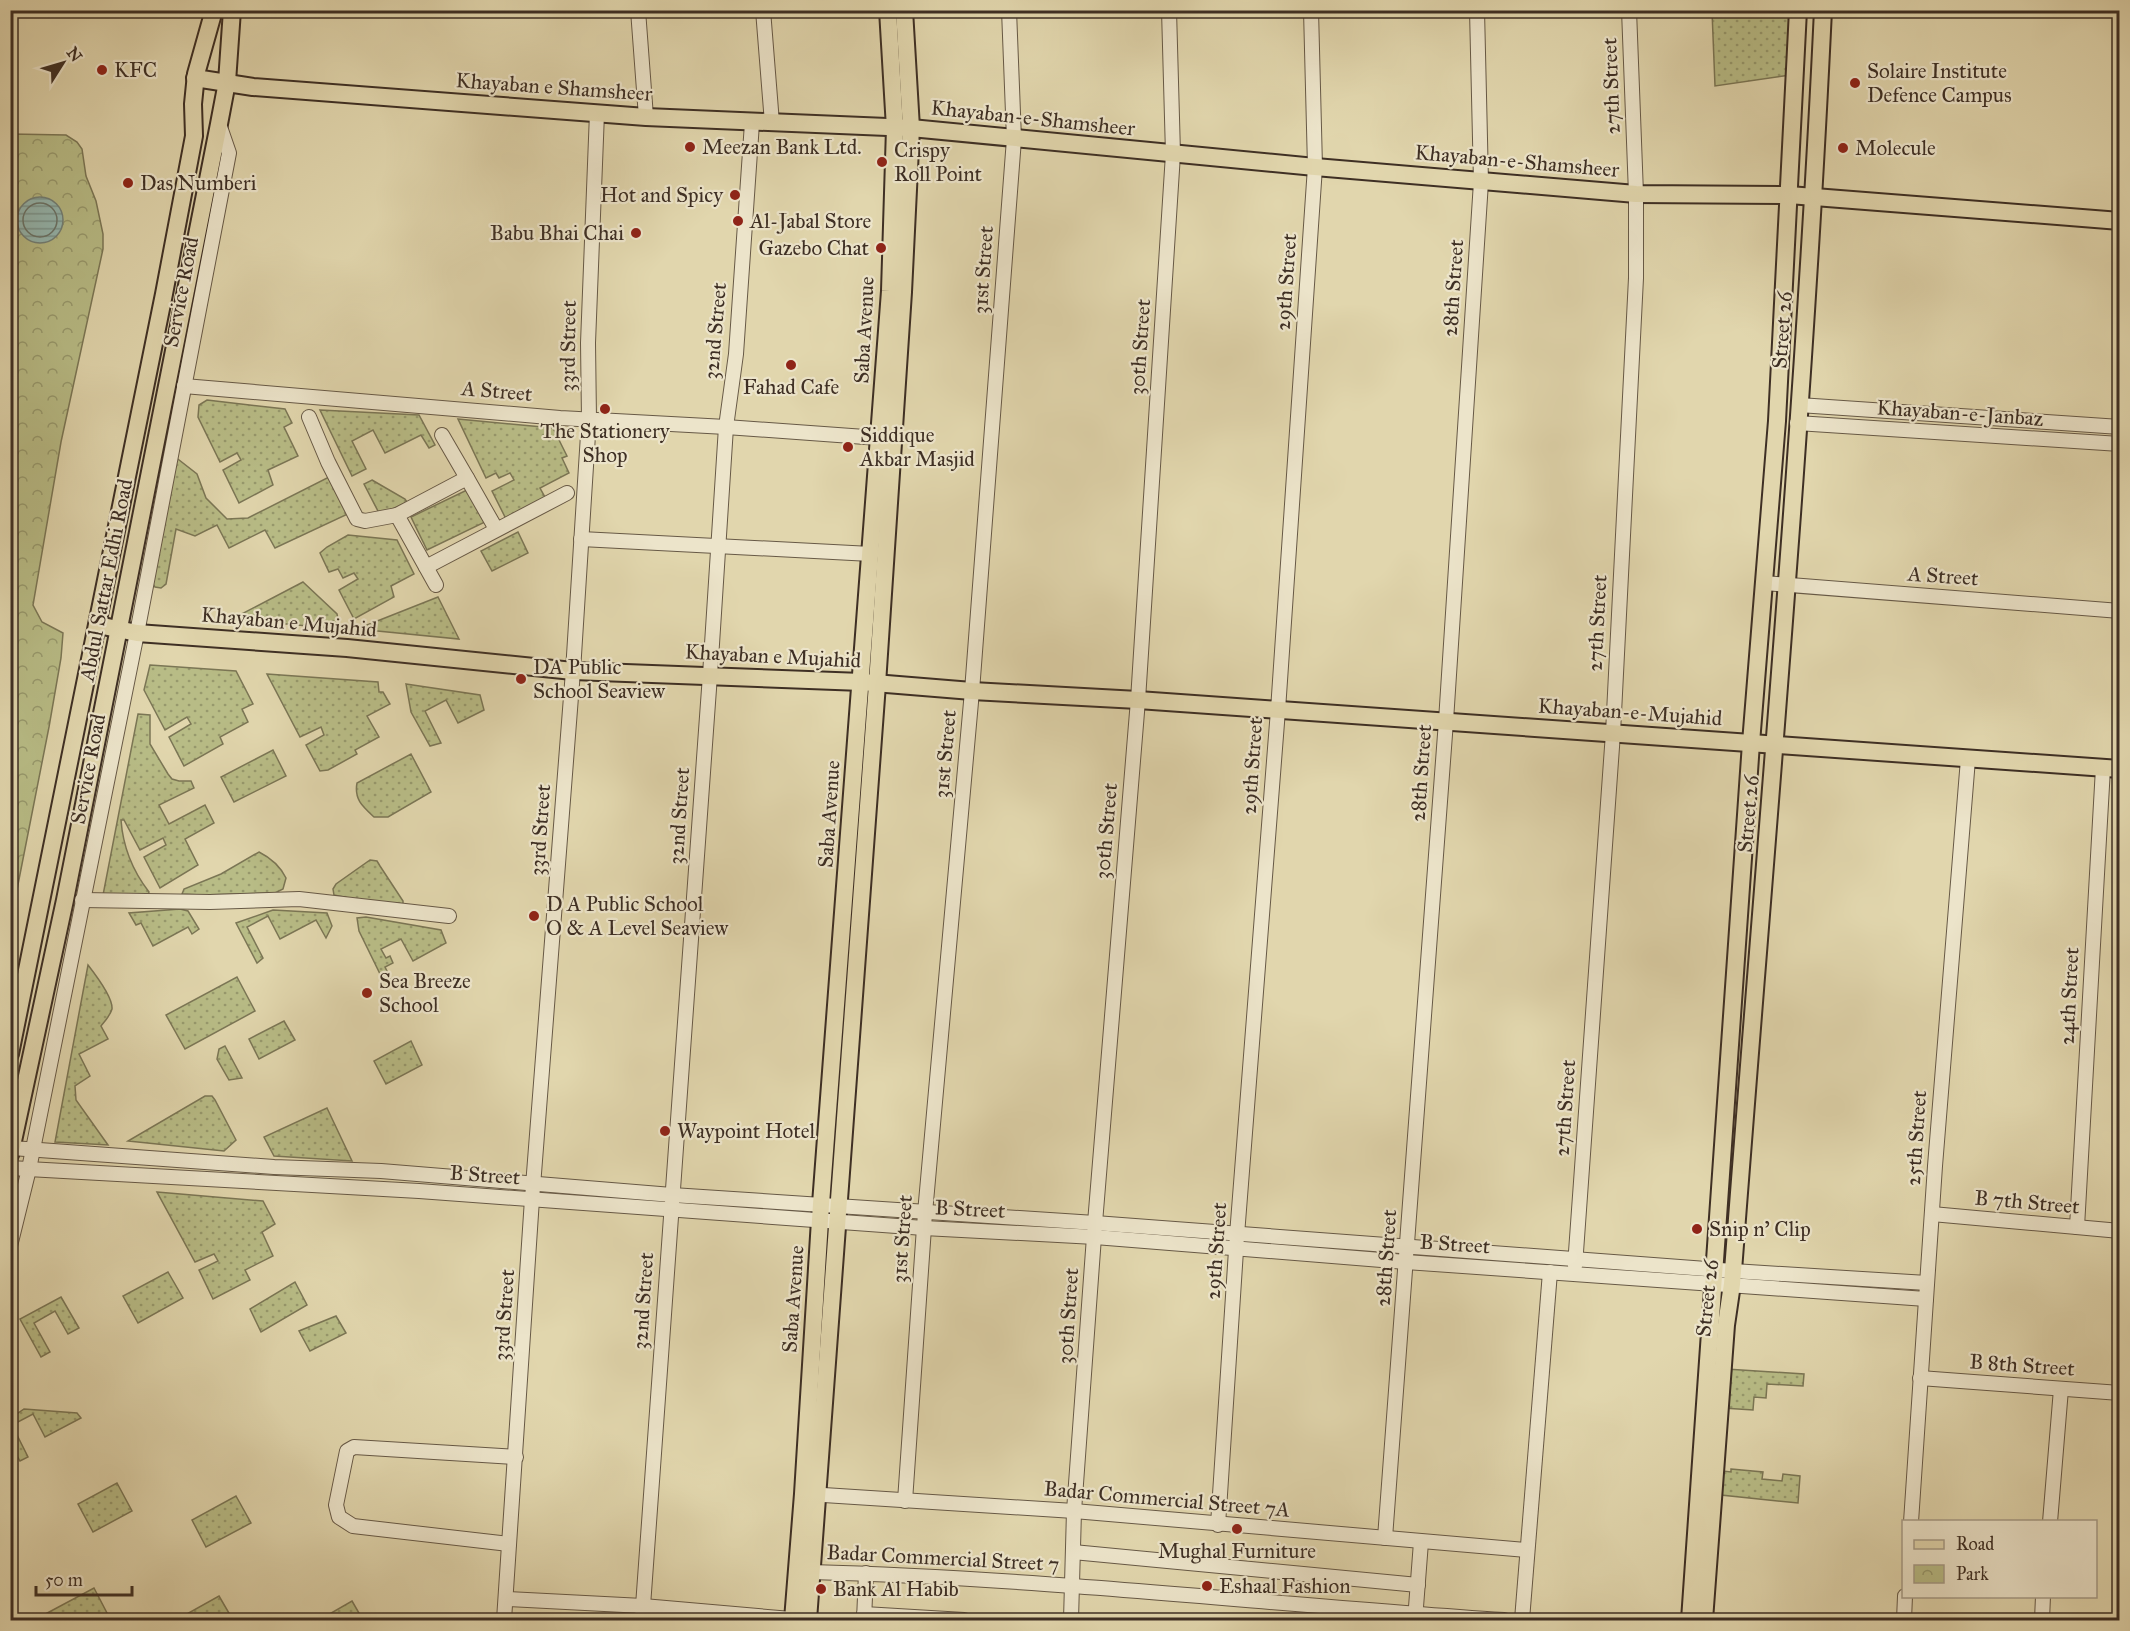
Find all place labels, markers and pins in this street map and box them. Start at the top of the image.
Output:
place label: KFC [114,57,157,83]
place label: Solaire Institute Defence Campus [1867,58,2012,108]
marker: KFC [95,63,109,77]
marker: Solaire Institute Defence Campus [1848,76,1862,90]
place label: Meezan Bank Ltd. [702,134,862,160]
place label: Molecule [1855,135,1936,161]
place label: Crispy Roll Point [894,137,982,187]
marker: Meezan Bank Ltd. [683,140,697,154]
marker: Molecule [1836,141,1850,155]
marker: Crispy Roll Point [875,155,889,169]
place label: Das Numberi [140,170,257,196]
marker: Das Numberi [121,176,135,190]
place label: Hot and Spicy [600,182,724,208]
marker: Hot and Spicy [728,188,742,202]
place label: Al-Jabal Store [749,208,871,234]
marker: Al-Jabal Store [731,214,745,228]
place label: Babu Bhai Chai [490,220,624,246]
marker: Babu Bhai Chai [629,226,643,240]
place label: Gazebo Chat [759,235,870,261]
marker: Gazebo Chat [874,241,888,255]
marker: Fahad Cafe [784,358,798,372]
place label: Fahad Cafe [743,374,840,400]
marker: The Stationery Shop [598,402,612,416]
place label: The Stationery Shop [540,418,671,468]
place label: Siddique Akbar Masjid [859,422,975,472]
marker: Siddique Akbar Masjid [841,440,855,454]
place label: DA Public School Seaview [533,654,665,704]
marker: DA Public School Seaview [514,672,528,686]
place label: D A Public School O & A Level Seaview [546,891,729,941]
marker: D A Public School O & A Level Seaview [527,909,541,923]
place label: Sea Breeze School [379,968,471,1018]
marker: Sea Breeze School [360,986,374,1000]
place label: Waypoint Hotel [677,1118,815,1144]
marker: Waypoint Hotel [658,1124,672,1138]
place label: Snip n' Clip [1709,1216,1811,1242]
marker: Snip n' Clip [1690,1222,1704,1236]
marker: Mughal Furniture [1230,1522,1244,1536]
place label: Mughal Furniture [1158,1538,1316,1564]
place label: Eshaal Fashion [1219,1573,1351,1599]
place label: Bank Al Habib [833,1576,959,1602]
marker: Eshaal Fashion [1200,1579,1214,1593]
marker: Bank Al Habib [814,1582,828,1596]

